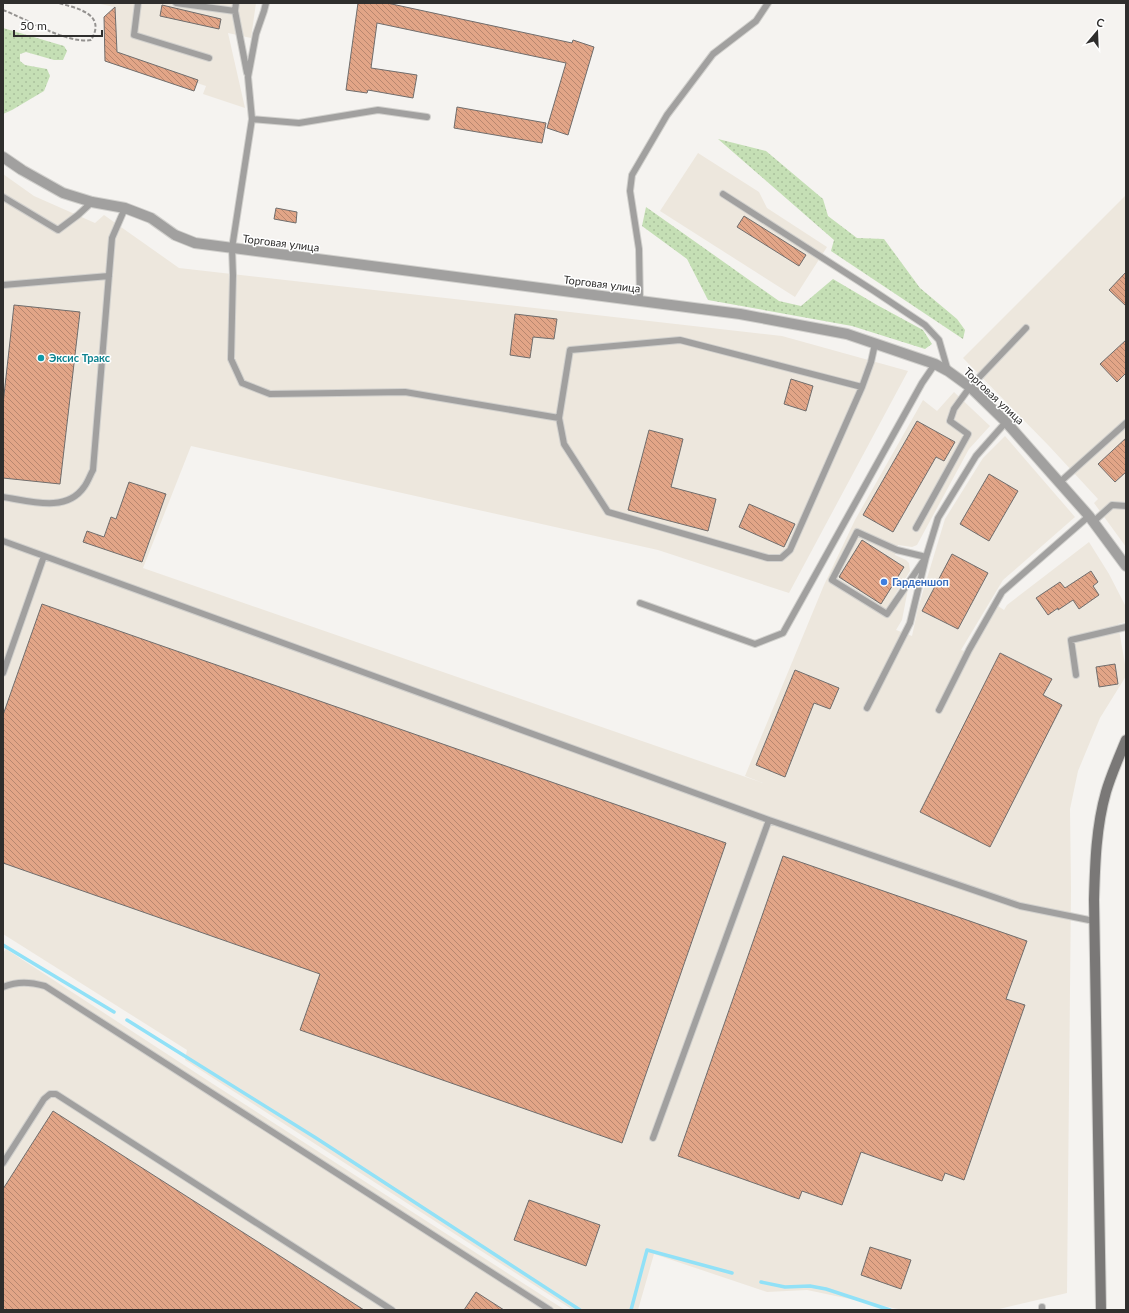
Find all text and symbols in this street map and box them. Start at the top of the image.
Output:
scale bar [14,12,102,38]
north arrow [1077,12,1117,52]
text: С [1095,15,1107,30]
text: 50 m [20,18,47,33]
street label: Торговая улица [242,231,320,254]
street label: Торговая улица [563,272,641,295]
place label: Эксис Тракс [49,351,111,364]
marker: Эксис Тракс [36,353,46,363]
street label: Торговая улица [962,365,1027,427]
place label: Гарденшоп [892,575,949,588]
marker: Гарденшоп [879,577,889,587]

